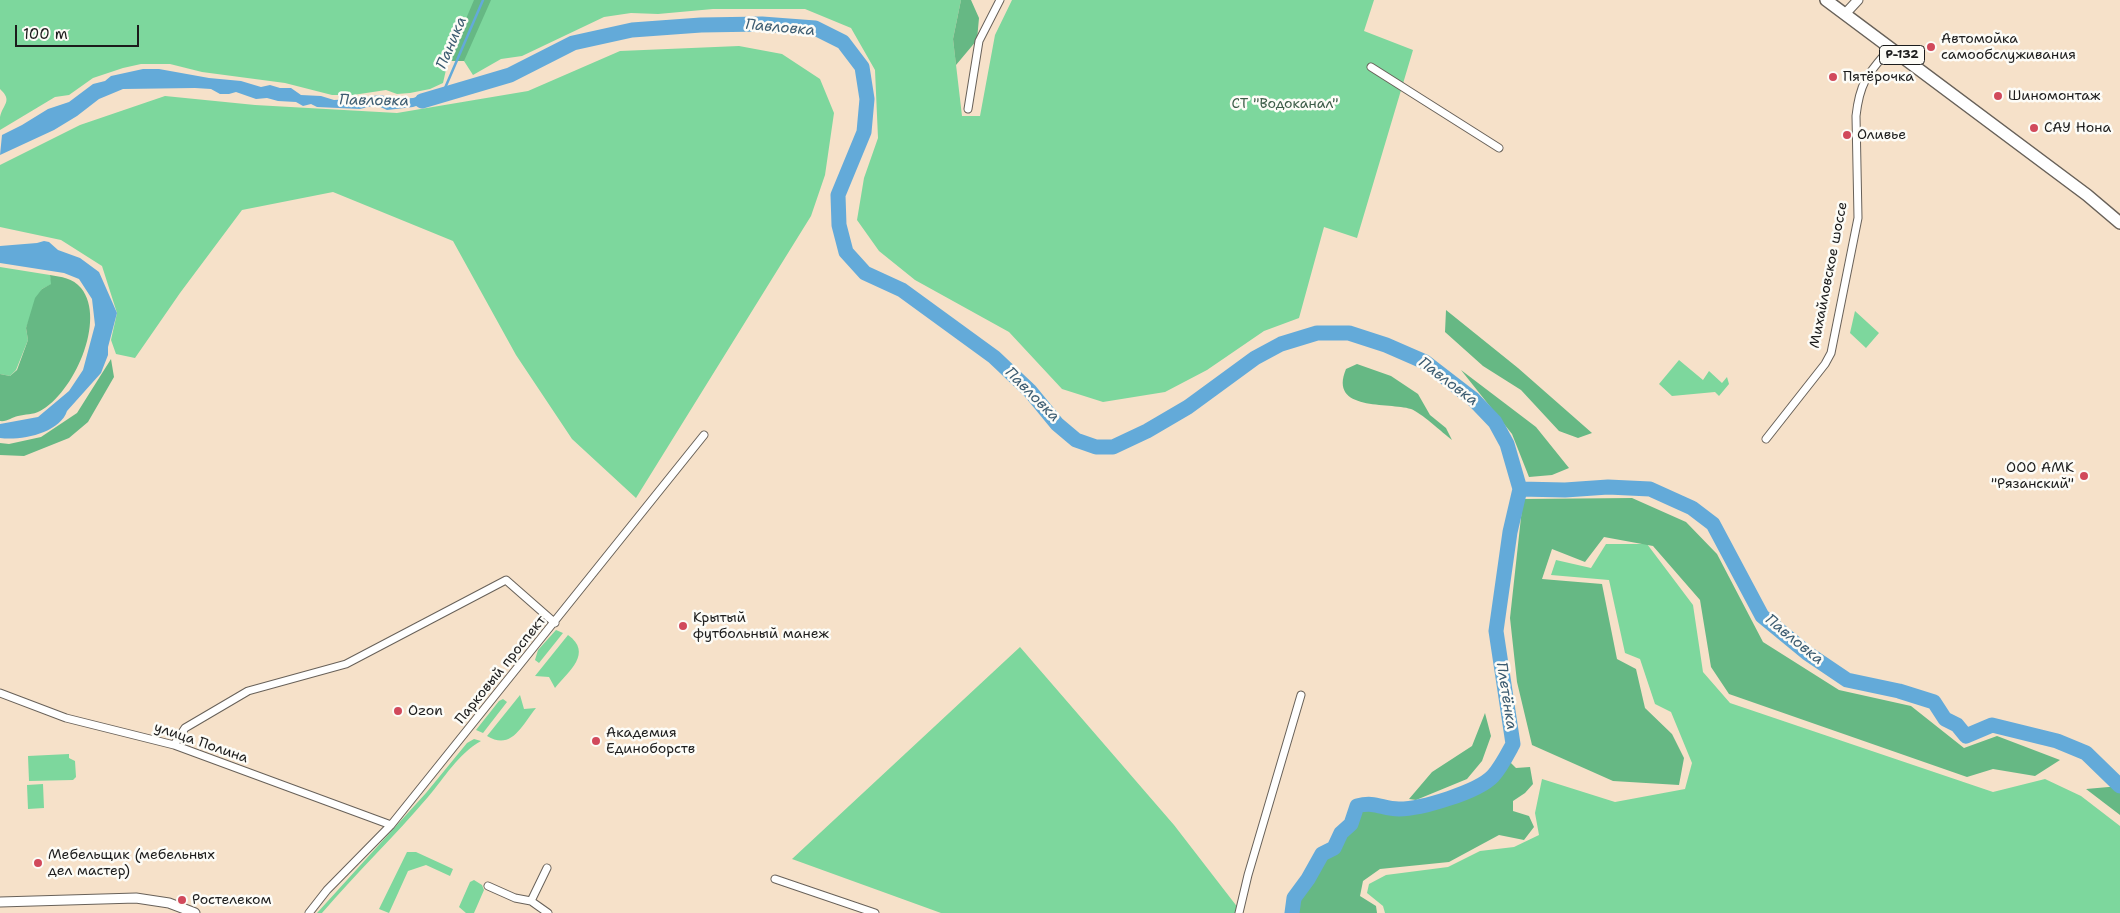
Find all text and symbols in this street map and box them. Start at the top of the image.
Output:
water label: Паника [433,14,471,72]
scale bar [18,15,141,47]
water label: Павловка [744,16,816,40]
text: 100 m [23,24,68,44]
place label: Автомойка самообслуживания [1941,31,2076,64]
marker: Автомойка самообслуживания [1925,41,1937,53]
road number: Р-132 [1880,46,1924,64]
place label: Пятёрочка [1843,69,1914,85]
marker: Пятёрочка [1827,71,1839,83]
place label: Шиномонтаж [2008,88,2100,104]
marker: Шиномонтаж [1992,90,2004,102]
water label: Павловка [339,91,409,111]
park label: СТ "Водоканал" [1232,96,1338,112]
place label: САУ Нона [2044,120,2111,136]
marker: САУ Нона [2028,122,2040,134]
place label: Оливье [1857,127,1906,143]
marker: Оливье [1841,129,1853,141]
street label: Михайловское шоссе [1807,200,1851,350]
water label: Павловка [1415,354,1481,410]
water label: Павловка [1001,364,1063,426]
place label: ООО АМК "Рязанский" [1991,460,2074,492]
marker: ООО АМК "Рязанский" [2078,470,2090,482]
place label: Крытый футбольный манеж [693,610,829,642]
water label: Павловка [1761,611,1827,669]
street label: Парковый проспект [452,612,550,728]
marker: Крытый футбольный манеж [677,620,689,632]
water label: Плетёнка [1492,661,1520,731]
place label: Ozon [408,703,443,719]
marker: Ozon [392,705,404,717]
street label: улица Полина [152,719,250,767]
place label: Академия Единоборств [606,725,695,758]
marker: Академия Единоборств [590,735,602,747]
place label: Мебельщик (мебельных дел мастер) [48,847,215,880]
marker: Мебельщик (мебельных дел мастер) [32,857,44,869]
place label: Ростелеком [192,892,271,908]
marker: Ростелеком [176,894,188,906]

